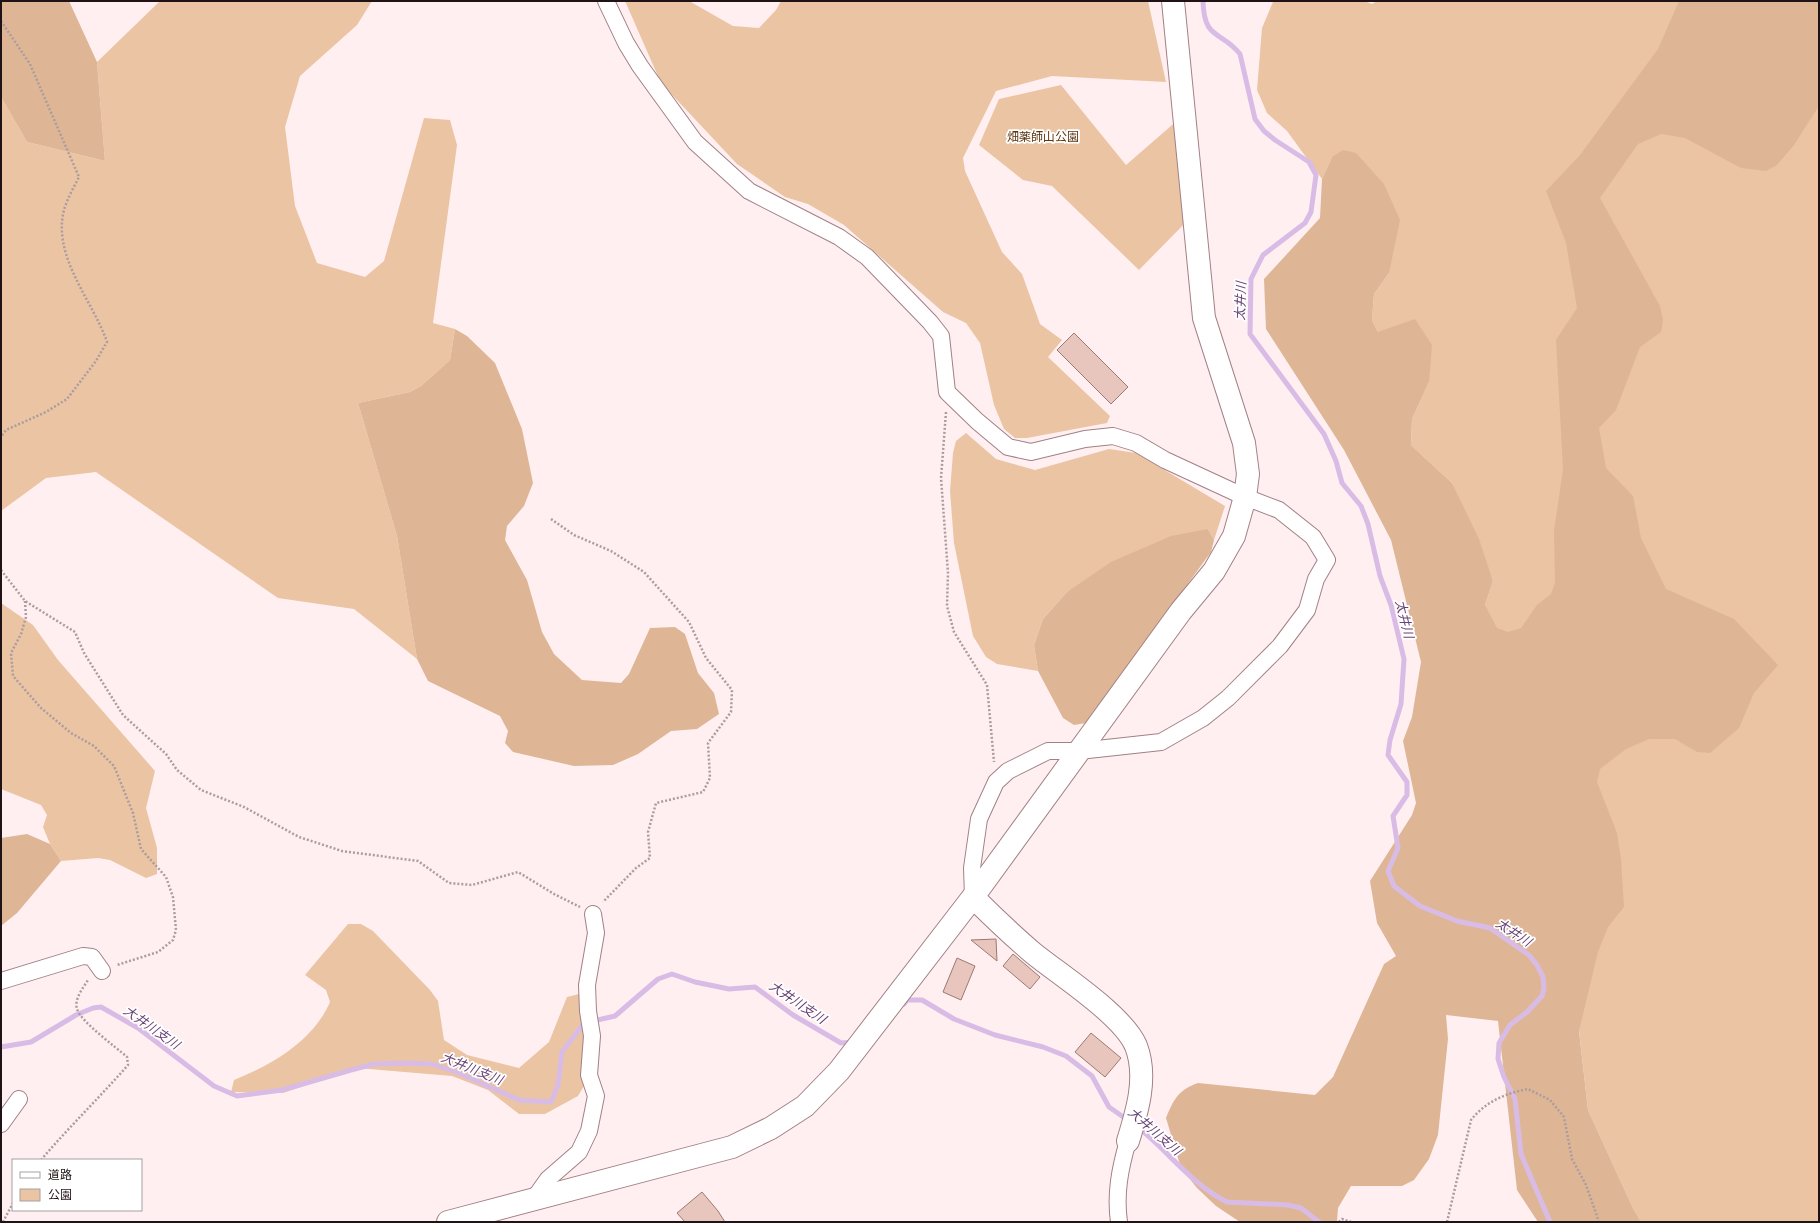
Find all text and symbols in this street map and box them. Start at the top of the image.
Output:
park label: 畑薬師山公園 [1007,130,1079,144]
water label: 太井川 [1232,279,1249,321]
water label: 太井川 [1393,598,1417,642]
water label: 太井川 [1493,916,1536,950]
water label: 大井川支川 [767,978,831,1028]
water label: 大井川支川 [121,1003,184,1053]
water label: 大井川支川 [439,1049,507,1088]
water label: 大井川支川 [1125,1104,1186,1160]
legend [12,1159,142,1211]
text: 道路 [48,1168,72,1182]
text: 公園 [48,1188,72,1202]

